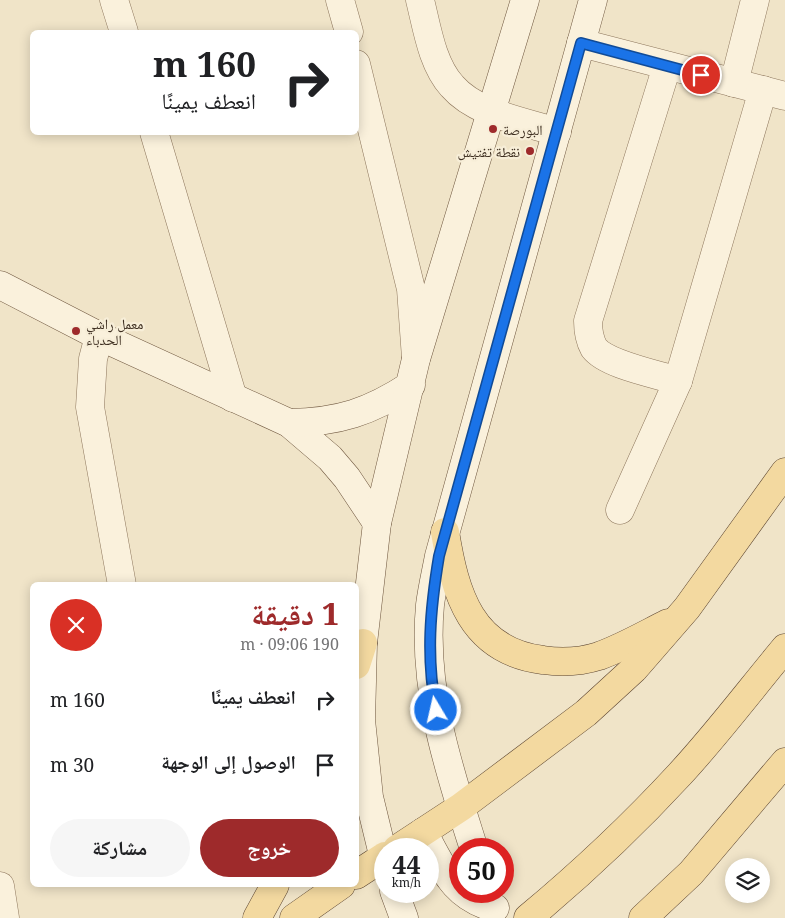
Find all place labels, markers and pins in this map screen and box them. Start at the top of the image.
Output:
pin [680,54,722,96]
place label: البورصة [503,120,543,139]
marker: البورصة [487,123,499,135]
place label: نقطة تفتيش [457,142,520,161]
marker: نقطة تفتيش [524,145,536,157]
place label: معمل راشي الحدباء [86,314,143,349]
marker: معمل راشي الحدباء [70,325,82,337]

